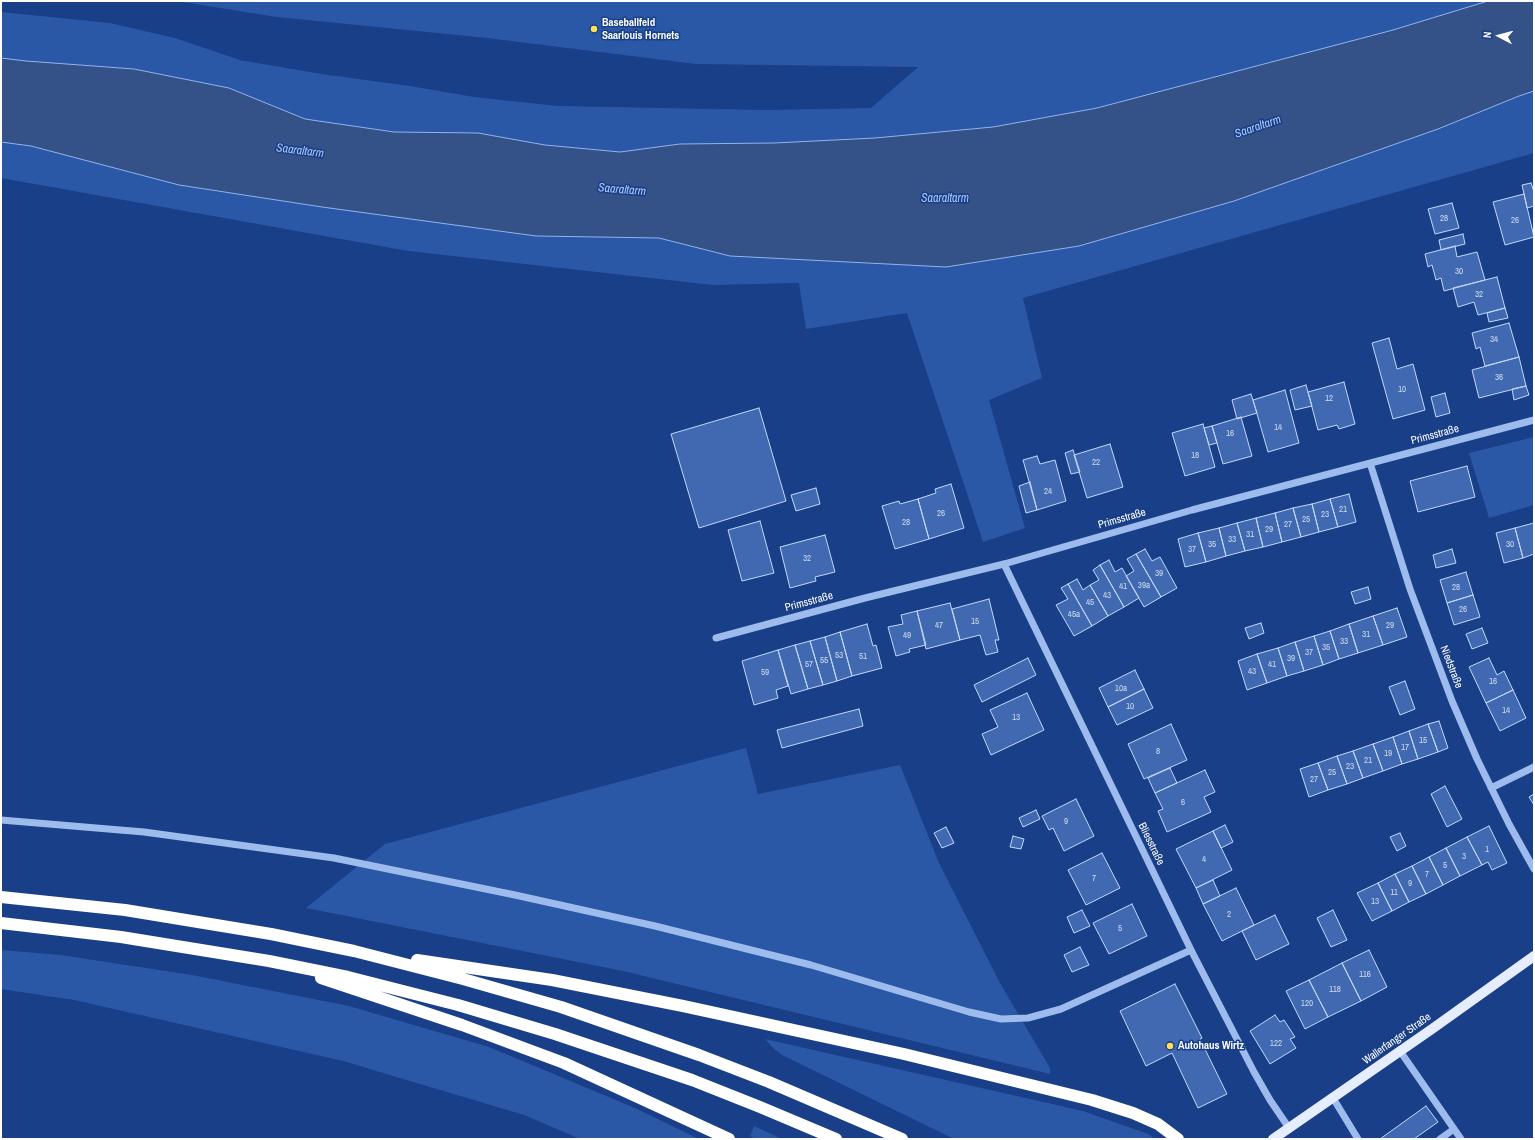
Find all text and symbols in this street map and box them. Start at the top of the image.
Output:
place label: Baseballfeld Saarlouis Hornets [602,16,679,42]
north arrow [1479,16,1519,56]
marker: Baseballfeld Saarlouis Hornets [589,24,599,34]
text: N [1480,31,1494,39]
water label: Saaraltarm [1233,112,1283,142]
water label: Saaraltarm [275,141,325,161]
water label: Saaraltarm [597,181,647,199]
water label: Saaraltarm [921,192,969,206]
house number: 28 [1440,214,1448,224]
house number: 26 [1511,216,1519,226]
house number: 30 [1455,267,1463,277]
house number: 32 [1475,290,1483,300]
house number: 34 [1490,335,1498,345]
house number: 36 [1495,373,1503,383]
house number: 10 [1398,385,1406,395]
house number: 12 [1325,394,1333,404]
street label: Primsstraße [1410,422,1460,448]
house number: 14 [1274,423,1282,433]
house number: 16 [1226,429,1234,439]
house number: 18 [1191,451,1199,461]
house number: 22 [1092,458,1100,468]
house number: 24 [1044,487,1052,497]
house number: 21 [1339,505,1347,515]
street label: Primsstraße [1097,506,1147,532]
house number: 26 [937,509,945,519]
house number: 23 [1321,510,1329,520]
house number: 25 [1302,515,1310,525]
house number: 28 [902,518,910,528]
house number: 27 [1284,520,1292,530]
house number: 29 [1265,525,1273,535]
house number: 31 [1246,530,1254,540]
house number: 33 [1228,535,1236,545]
house number: 35 [1208,540,1216,550]
house number: 30 [1506,540,1514,550]
house number: 37 [1188,545,1196,555]
house number: 32 [803,554,811,564]
house number: 39 [1155,569,1163,579]
house number: 39a [1138,581,1150,591]
house number: 41 [1119,582,1127,592]
house number: 28 [1452,583,1460,593]
street label: Primsstraße [784,589,834,615]
house number: 43 [1103,591,1111,601]
house number: 45 [1086,598,1094,608]
house number: 26 [1459,605,1467,615]
house number: 45a [1068,610,1080,620]
house number: 15 [971,617,979,627]
house number: 47 [935,621,943,631]
house number: 29 [1386,621,1394,631]
house number: 31 [1362,630,1370,640]
house number: 49 [903,631,911,641]
house number: 33 [1340,637,1348,647]
house number: 35 [1322,643,1330,653]
street label: Niedstraße [1437,644,1465,690]
house number: 37 [1305,648,1313,658]
house number: 53 [835,651,843,661]
house number: 51 [859,652,867,662]
house number: 39 [1287,654,1295,664]
house number: 55 [820,656,828,666]
house number: 57 [805,660,813,670]
house number: 41 [1268,660,1276,670]
house number: 43 [1248,667,1256,677]
house number: 59 [761,668,769,678]
house number: 16 [1489,677,1497,687]
house number: 10a [1115,684,1127,694]
house number: 10 [1126,702,1134,712]
house number: 14 [1502,706,1510,716]
house number: 13 [1012,713,1020,723]
house number: 15 [1419,736,1427,746]
house number: 17 [1401,743,1409,753]
house number: 8 [1156,747,1160,757]
house number: 19 [1384,749,1392,759]
house number: 21 [1364,756,1372,766]
house number: 23 [1346,762,1354,772]
house number: 25 [1328,768,1336,778]
house number: 27 [1310,775,1318,785]
house number: 6 [1181,798,1185,808]
house number: 9 [1064,817,1068,827]
street label: Bliesstraße [1135,821,1167,867]
house number: 1 [1485,845,1489,855]
house number: 3 [1462,852,1466,862]
house number: 4 [1202,855,1206,865]
house number: 5 [1443,861,1447,871]
house number: 7 [1425,870,1429,880]
house number: 7 [1092,874,1096,884]
house number: 9 [1408,879,1412,889]
house number: 11 [1390,888,1398,898]
house number: 13 [1371,897,1379,907]
house number: 2 [1227,910,1231,920]
house number: 5 [1118,924,1122,934]
house number: 116 [1359,970,1371,980]
house number: 118 [1329,985,1341,995]
house number: 120 [1301,999,1313,1009]
street label: Wallerfanger Straße [1360,1011,1434,1067]
place label: Autohaus Wirtz [1178,1039,1244,1053]
house number: 122 [1270,1039,1282,1049]
marker: Autohaus Wirtz [1165,1041,1175,1051]

